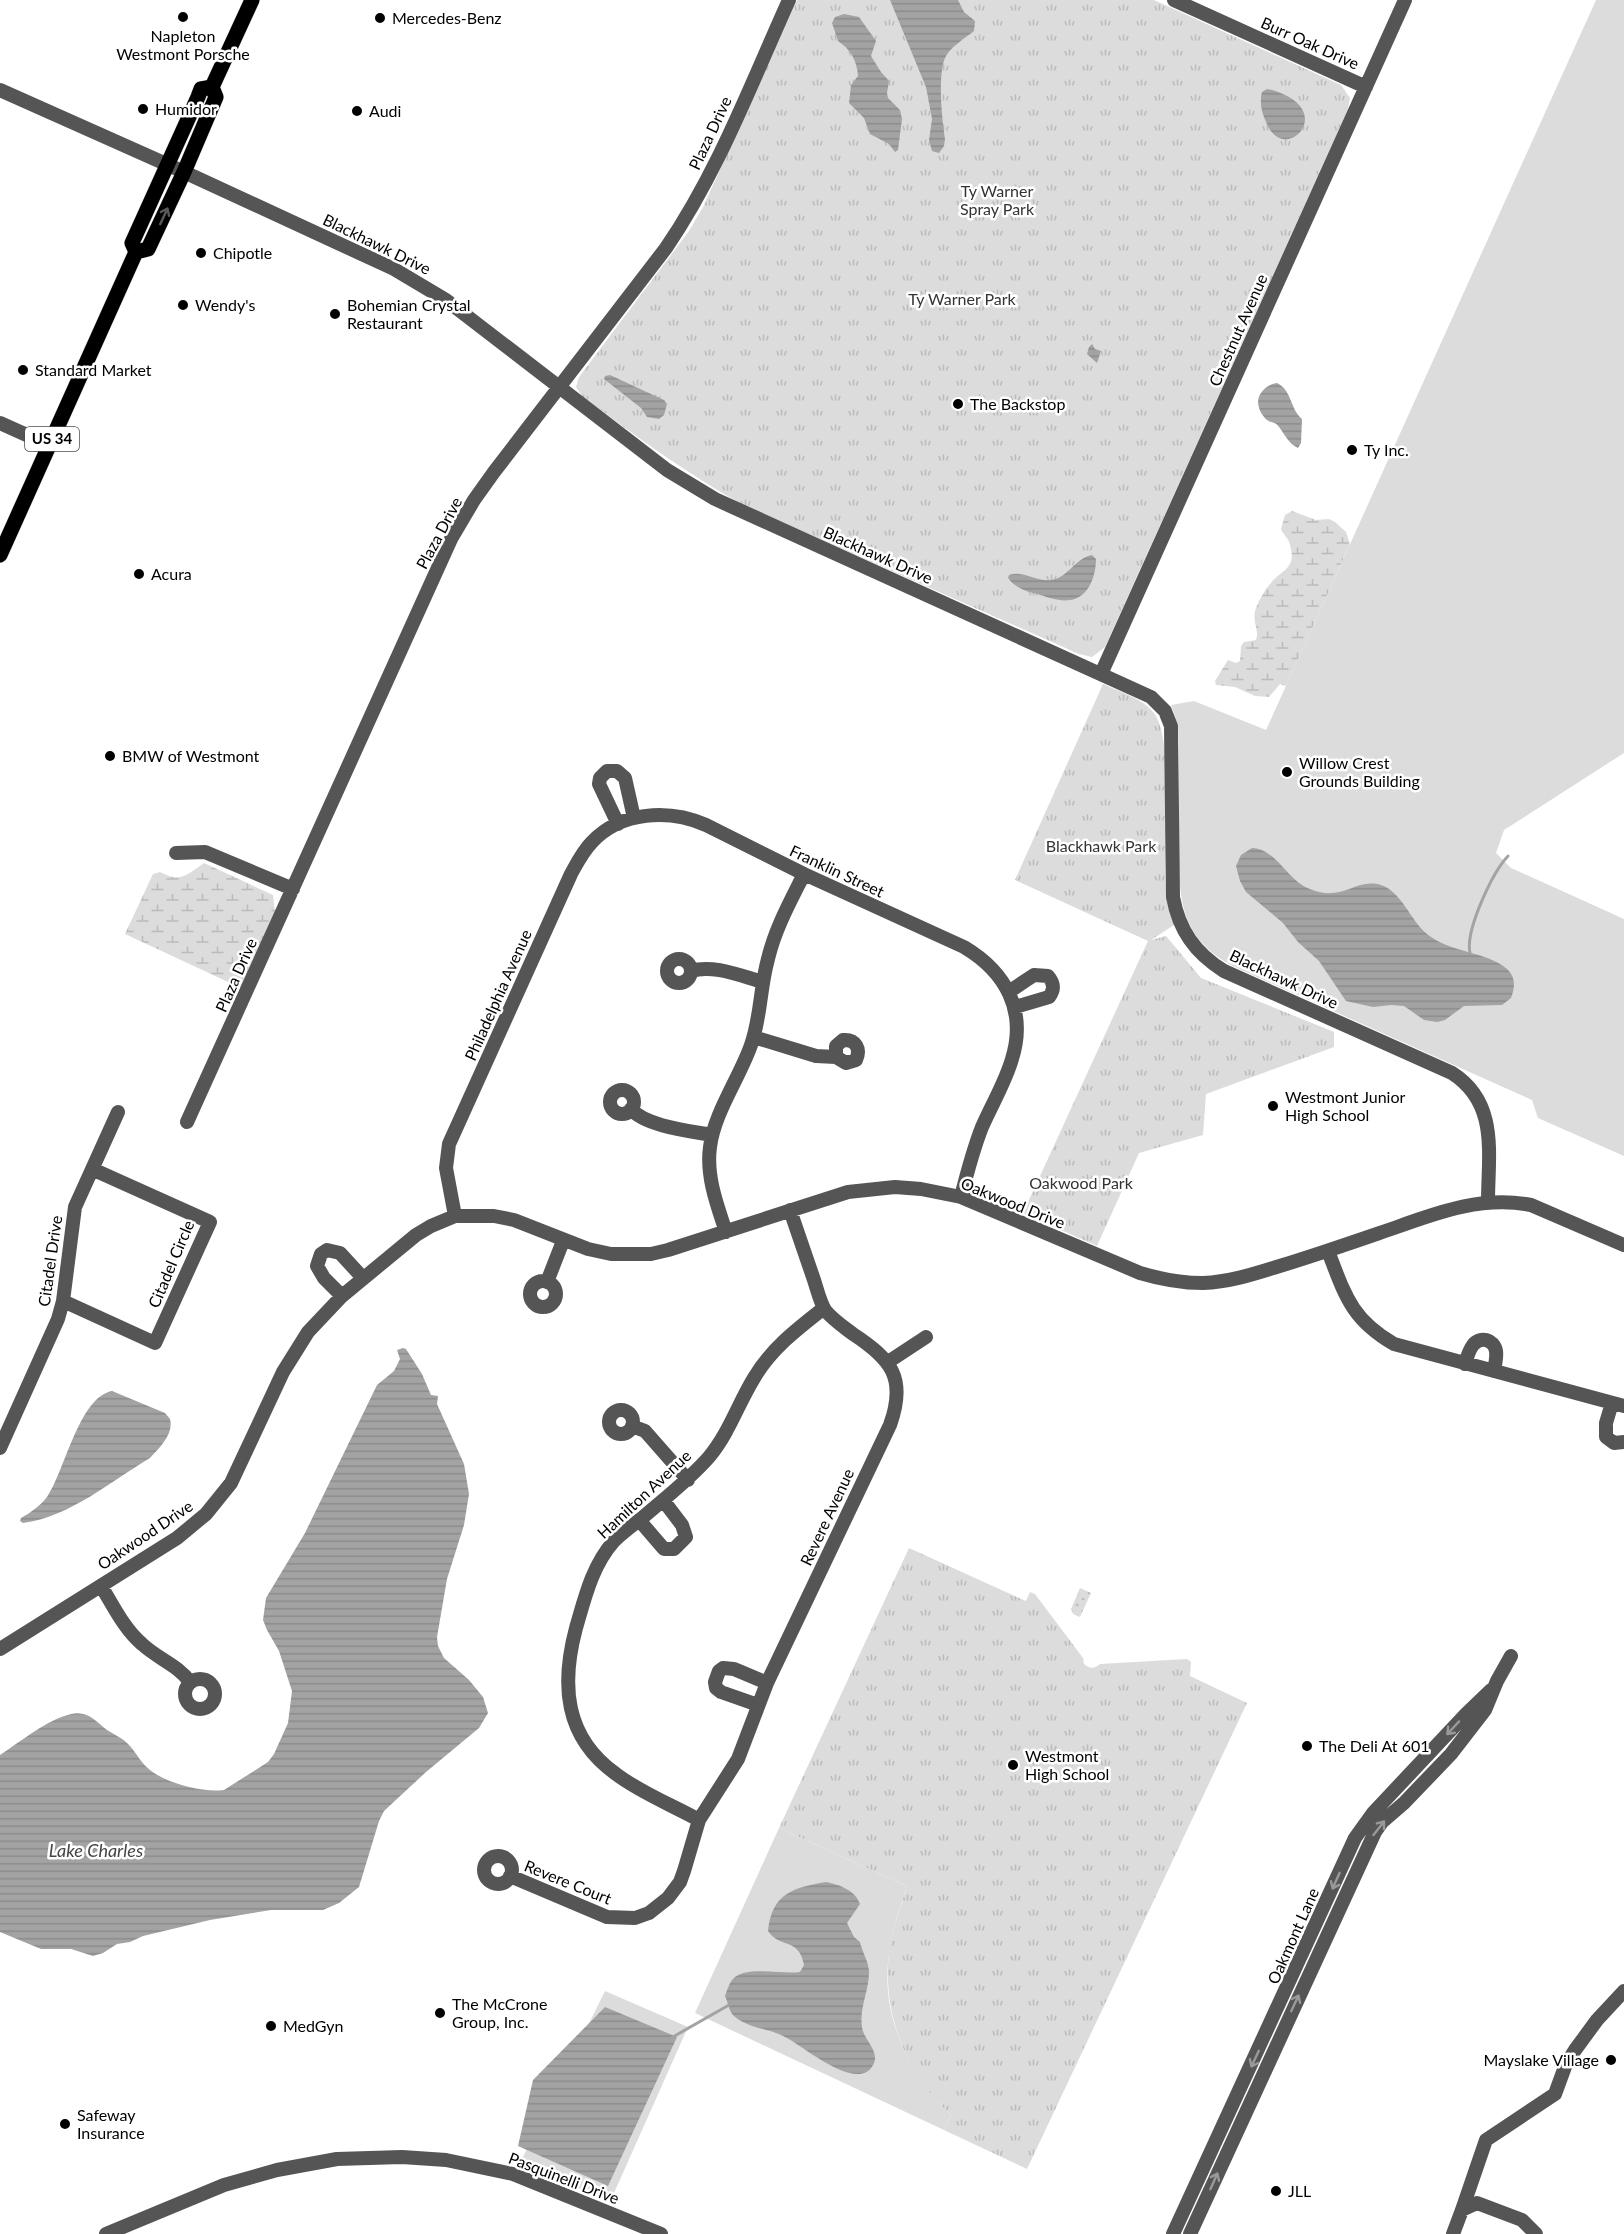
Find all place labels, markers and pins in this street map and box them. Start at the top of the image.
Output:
place label: Mercedes-Benz [392,8,502,27]
marker: Napleton Westmont Porsche [176,10,190,24]
marker: Mercedes-Benz [373,11,387,25]
place label: Napleton Westmont Porsche [116,26,250,63]
place label: Humidor [155,99,217,118]
place label: Audi [369,101,401,120]
marker: Humidor [136,102,150,116]
marker: Audi [350,104,364,118]
place label: Chipotle [213,243,272,262]
marker: Chipotle [194,246,208,260]
place label: Wendy's [195,295,255,314]
place label: Bohemian Crystal Restaurant [347,295,471,332]
marker: Wendy's [176,298,190,312]
marker: Bohemian Crystal Restaurant [328,307,342,321]
place label: Standard Market [35,360,152,379]
marker: Standard Market [16,363,30,377]
place label: The Backstop [970,394,1065,413]
marker: The Backstop [951,397,965,411]
place label: Ty Inc. [1364,440,1409,459]
marker: Ty Inc. [1345,443,1359,457]
place label: Acura [151,564,192,583]
marker: Acura [132,567,146,581]
place label: BMW of Westmont [122,746,260,765]
marker: BMW of Westmont [103,749,117,763]
place label: Willow Crest Grounds Building [1299,753,1420,790]
marker: Willow Crest Grounds Building [1280,765,1294,779]
place label: Westmont Junior High School [1285,1087,1405,1124]
marker: Westmont Junior High School [1266,1099,1280,1113]
place label: The Deli At 601 [1319,1736,1430,1755]
marker: The Deli At 601 [1300,1739,1314,1753]
place label: Westmont High School [1025,1746,1109,1783]
marker: Westmont High School [1006,1758,1020,1772]
place label: The McCrone Group, Inc. [452,1994,547,2031]
marker: The McCrone Group, Inc. [433,2006,447,2020]
place label: MedGyn [283,2016,343,2035]
marker: MedGyn [264,2019,278,2033]
place label: Mayslake Village [1483,2050,1599,2069]
marker: Mayslake Village [1604,2053,1618,2067]
place label: Safeway Insurance [77,2105,145,2142]
marker: Safeway Insurance [58,2117,72,2131]
place label: JLL [1288,2181,1311,2200]
marker: JLL [1269,2184,1283,2198]

